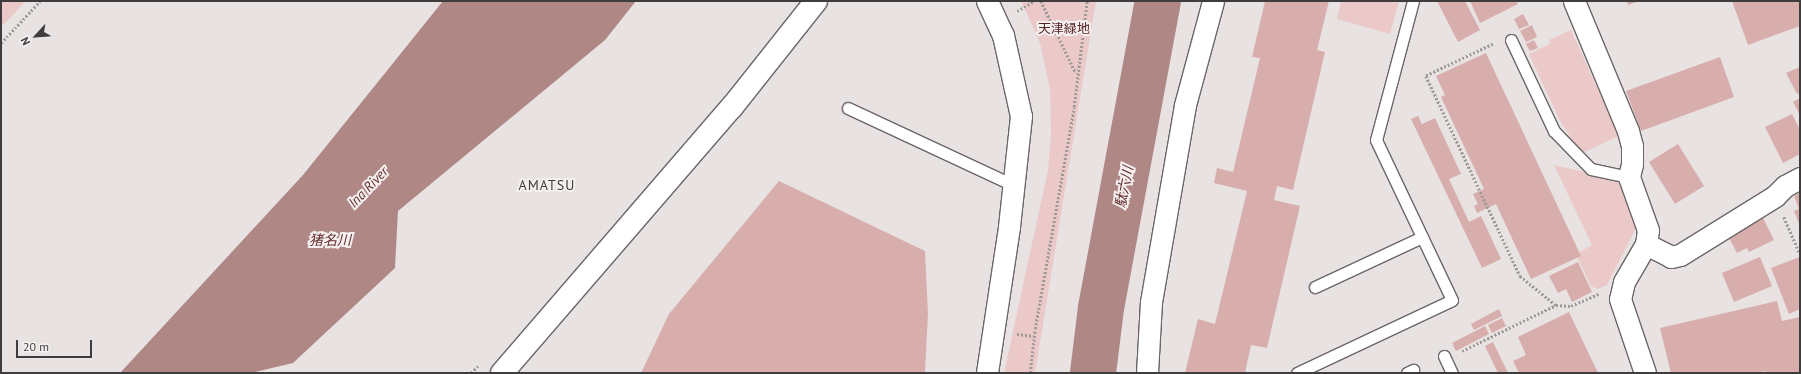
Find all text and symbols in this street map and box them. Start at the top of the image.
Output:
north arrow [16,16,56,56]
park label: 天津緑地 [1038,21,1090,37]
text: N [17,35,33,48]
water label: Ina River [345,163,391,211]
water label: 駄六川 [1112,165,1136,209]
district label: AMATSU [519,177,575,193]
water label: 猪名川 [309,232,351,248]
scale bar [18,332,94,358]
text: 20 m [23,339,49,354]

